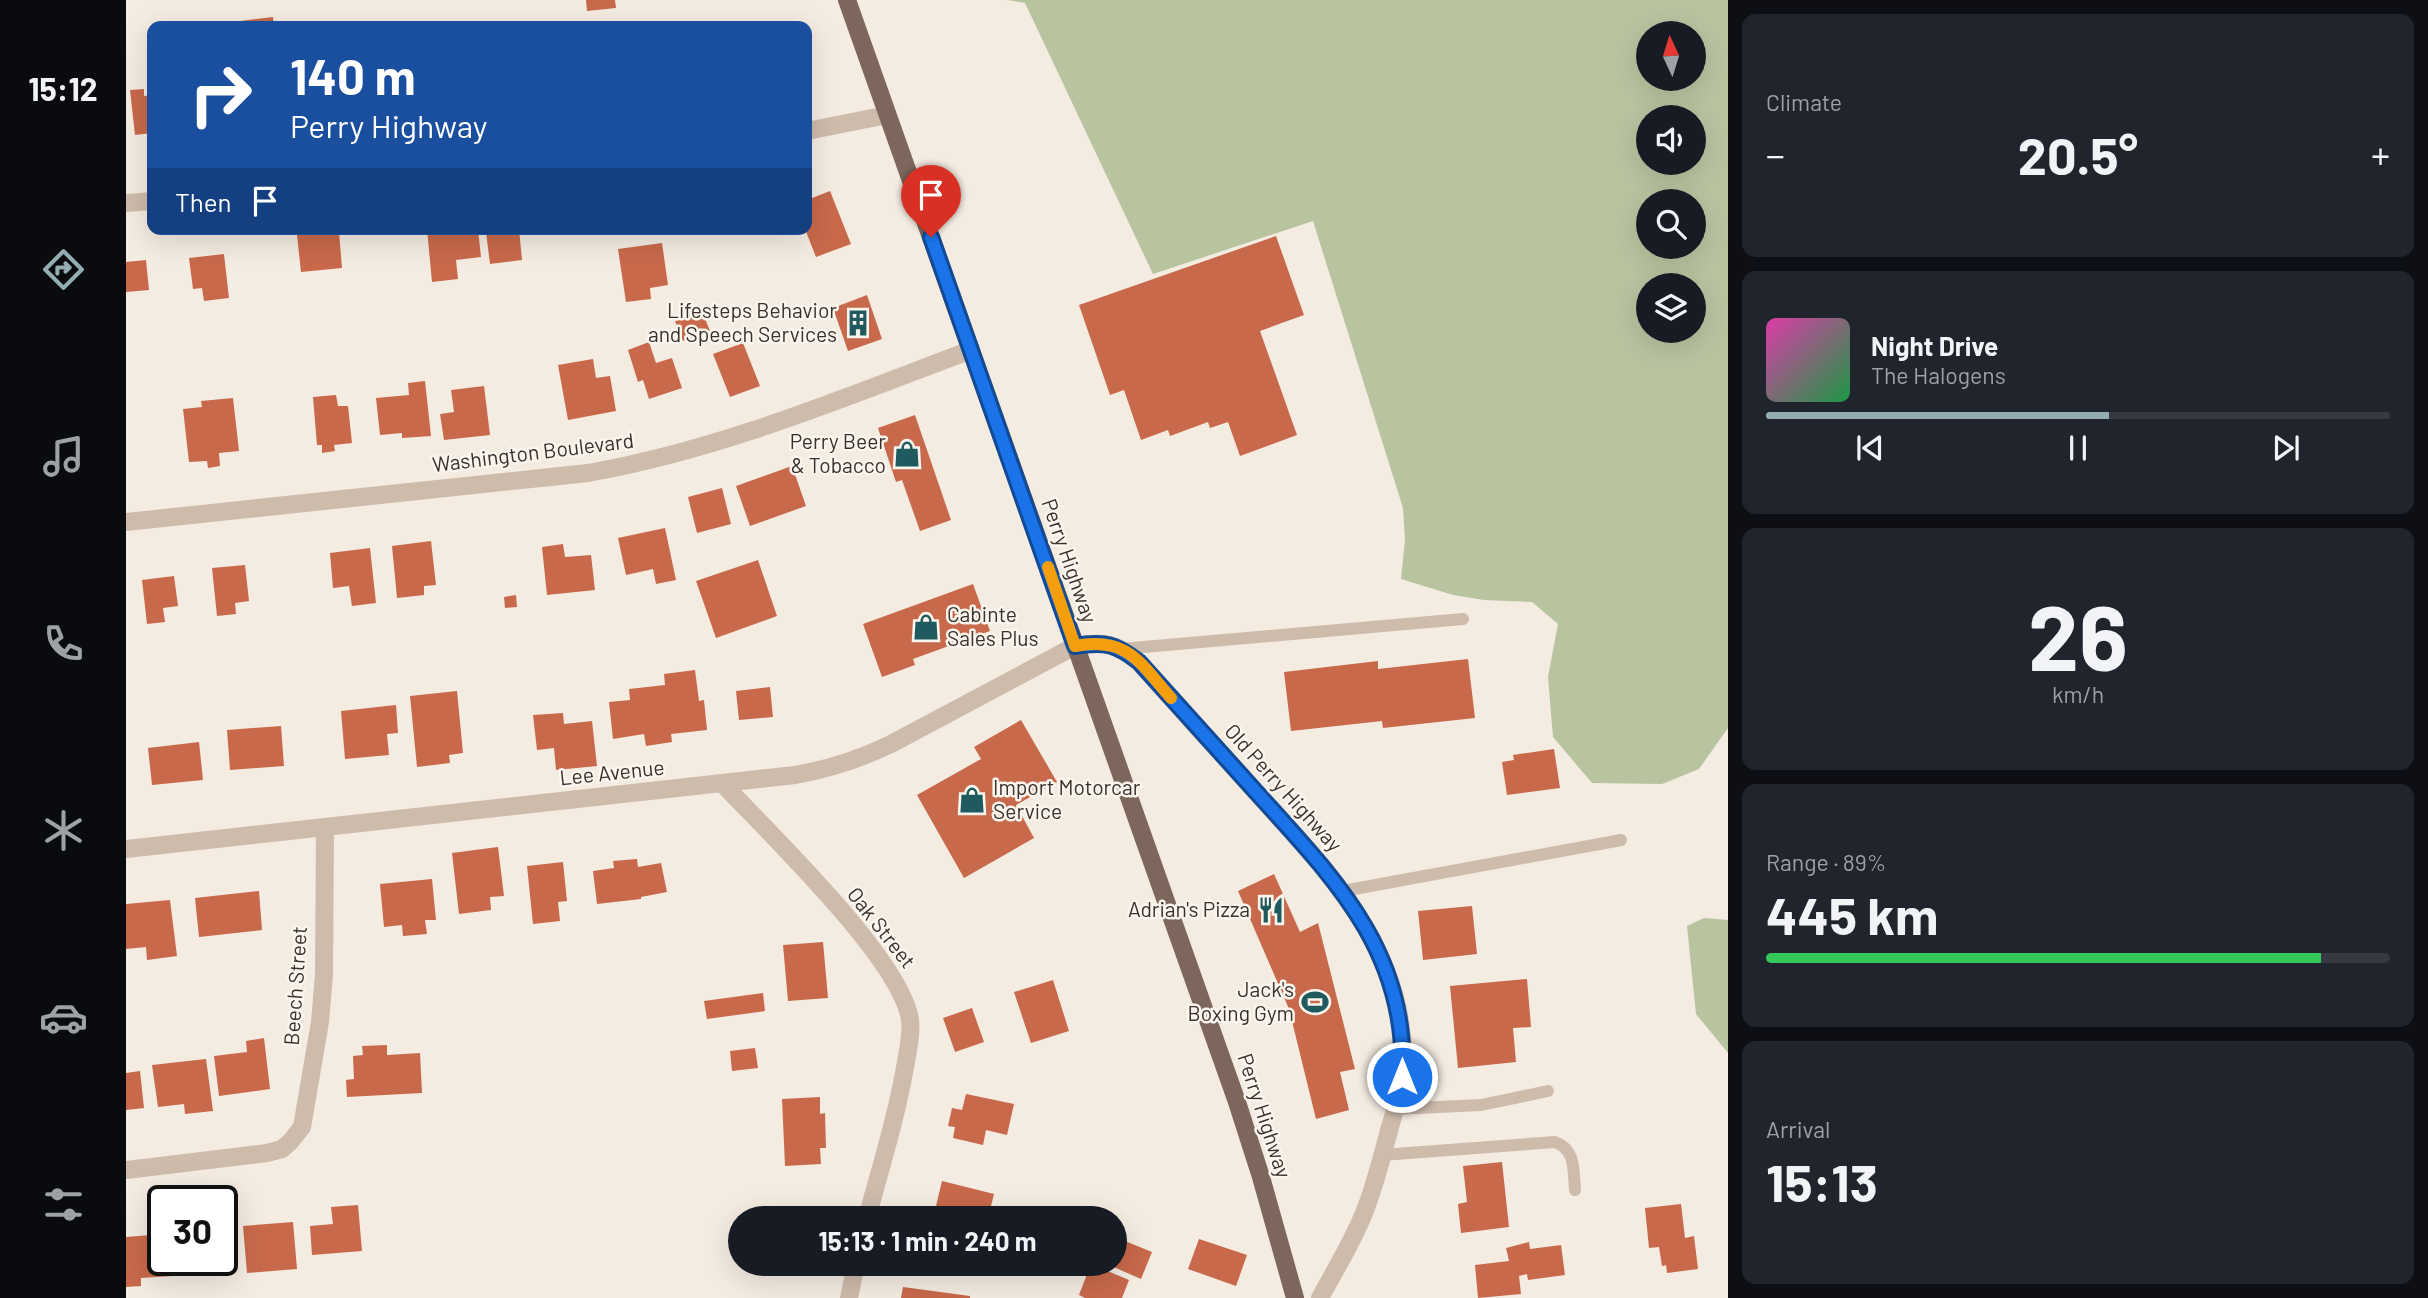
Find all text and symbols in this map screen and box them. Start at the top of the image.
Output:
north arrow [1636,21,1706,91]
map controls [1636,21,1706,343]
text: 140 m [290,46,416,105]
icon: right [175,49,266,140]
text: 15:12 [28,69,98,107]
text: Climate [1766,88,1842,116]
button: sound [1636,105,1706,175]
text: Perry Highway [290,106,488,144]
text: 20.5° [2018,123,2138,185]
text: − [1766,131,1785,177]
text: + [2371,131,2390,177]
pin [901,165,961,237]
icon: arrive [912,176,950,214]
icon: arrive [246,182,284,220]
text: Then [175,186,232,217]
button: search [1636,189,1706,259]
icon: directions [39,245,88,294]
button: layers [1636,273,1706,343]
place label: Lifesteps Behavior and Speech Services [648,297,837,346]
building icon: Lifesteps Behavior and Speech Services [843,308,873,338]
text: Night Drive [1871,330,1998,361]
text: The Halogens [1871,361,2006,389]
street label: Washington Boulevard [431,427,635,476]
place label: Perry Beer & Tobacco [790,428,886,477]
icon: previous [1851,429,1889,467]
icon: pause [2059,429,2097,467]
icon: next [2267,429,2305,467]
icon: music [39,432,88,481]
shop icon: Perry Beer & Tobacco [892,439,922,469]
street label: Perry Highway [1037,495,1103,626]
text: 26 [2028,580,2128,689]
place label: Cabinte Sales Plus [947,601,1039,650]
shop icon: Cabinte Sales Plus [911,612,941,642]
icon: phone [39,619,88,668]
text: km/h [2052,680,2104,708]
street label: Old Perry Highway [1220,718,1348,856]
street label: Lee Avenue [558,754,665,789]
place label: Import Motorcar Service [993,774,1141,823]
shop icon: Import Motorcar Service [957,785,987,815]
icon: climate [39,806,88,855]
text: Range · 89% [1766,848,1886,876]
street label: Oak Street [843,882,921,972]
text: 445 km [1766,883,1938,945]
restaurant icon: Adrian's Pizza [1256,895,1286,925]
place label: Adrian's Pizza [1128,896,1250,921]
street label: Beech Street [278,926,311,1046]
place label: Jack's Boxing Gym [1188,976,1294,1025]
sports icon: Jack's Boxing Gym [1300,987,1330,1017]
icon: car [39,993,88,1042]
position arrow [1365,1040,1439,1114]
street label: Perry Highway [1234,1050,1297,1181]
text: Arrival [1766,1115,1830,1143]
text: 15:13 [1766,1150,1878,1212]
icon: filters [39,1180,88,1229]
speed limit sign: 30 [147,1185,238,1276]
text: 15:13 · 1 min · 240 m [819,1225,1036,1256]

